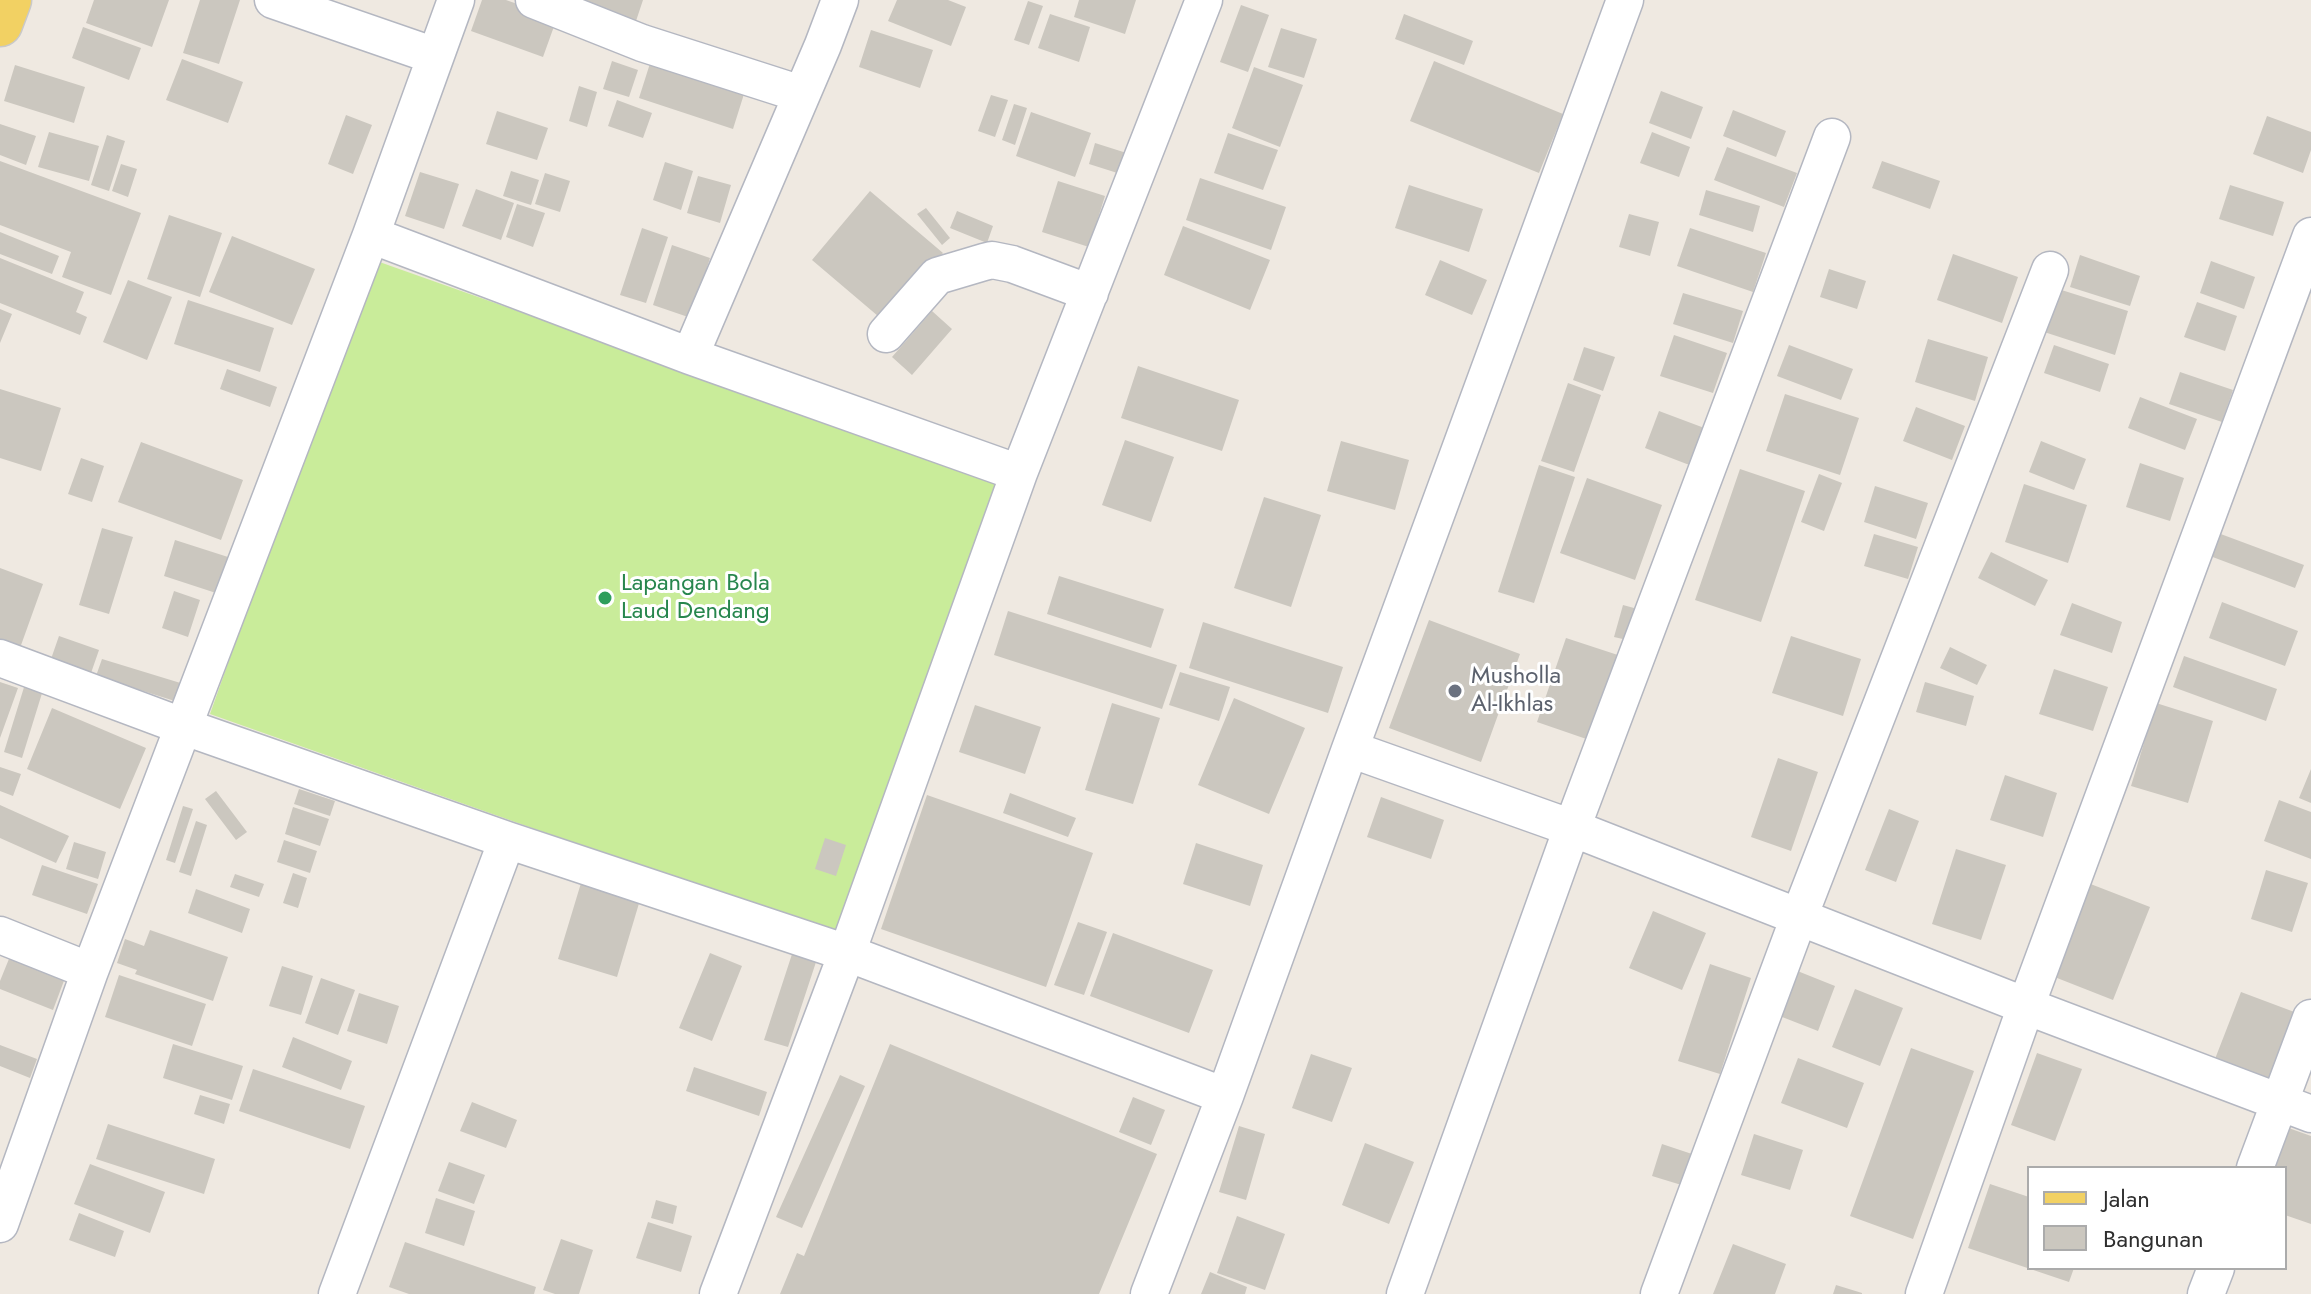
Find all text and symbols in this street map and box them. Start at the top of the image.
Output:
place label: Lapangan Bola Laud Dendang [621,570,770,626]
marker: Lapangan Bola Laud Dendang [596,589,614,607]
place label: Musholla Al-Ikhlas [1471,663,1561,719]
marker: Musholla Al-Ikhlas [1446,682,1464,700]
legend [2027,1166,2287,1270]
text: Jalan [2103,1181,2150,1216]
text: Bangunan [2103,1221,2204,1256]

